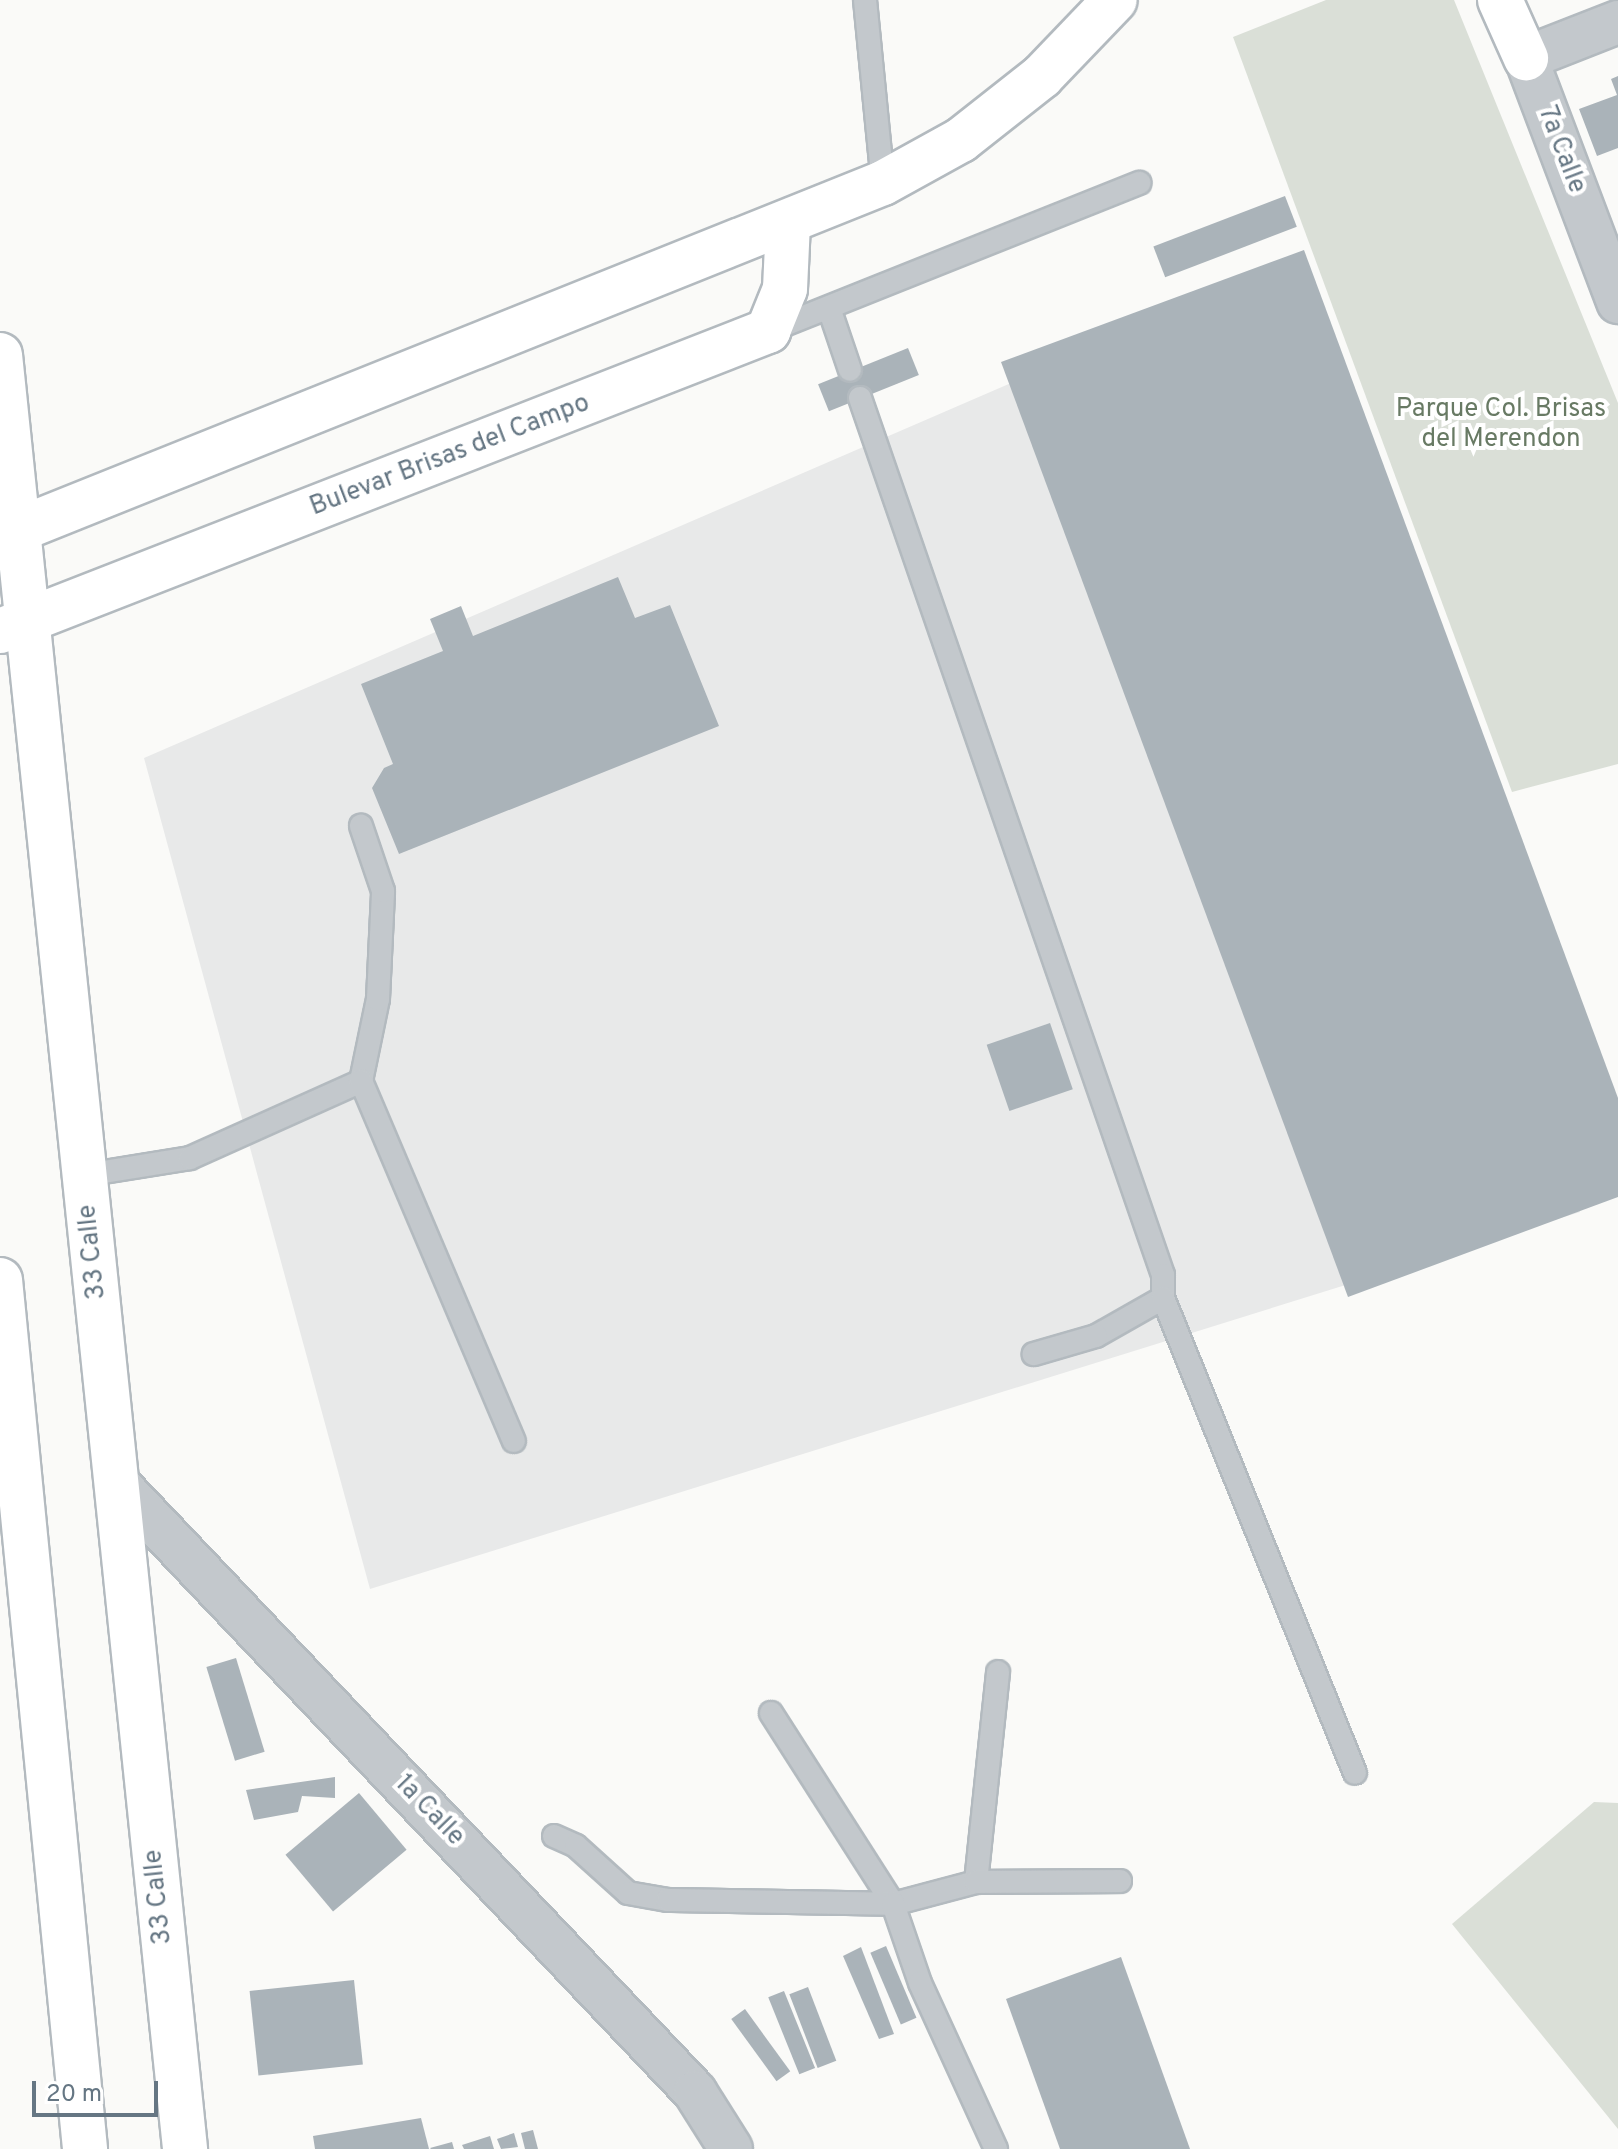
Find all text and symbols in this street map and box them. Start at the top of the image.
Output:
street label: 7a Calle [1530,102,1592,198]
street label: Bulevar Brisas del Campo [306,388,594,524]
park label: Parque Col. Brisas del Merendon [1396,394,1606,456]
street label: 33 Calle [72,1203,114,1301]
street label: 1a Calle [388,1769,470,1853]
street label: 33 Calle [138,1848,180,1946]
scale bar [36,2065,162,2115]
text: 20 m [46,2080,102,2110]

